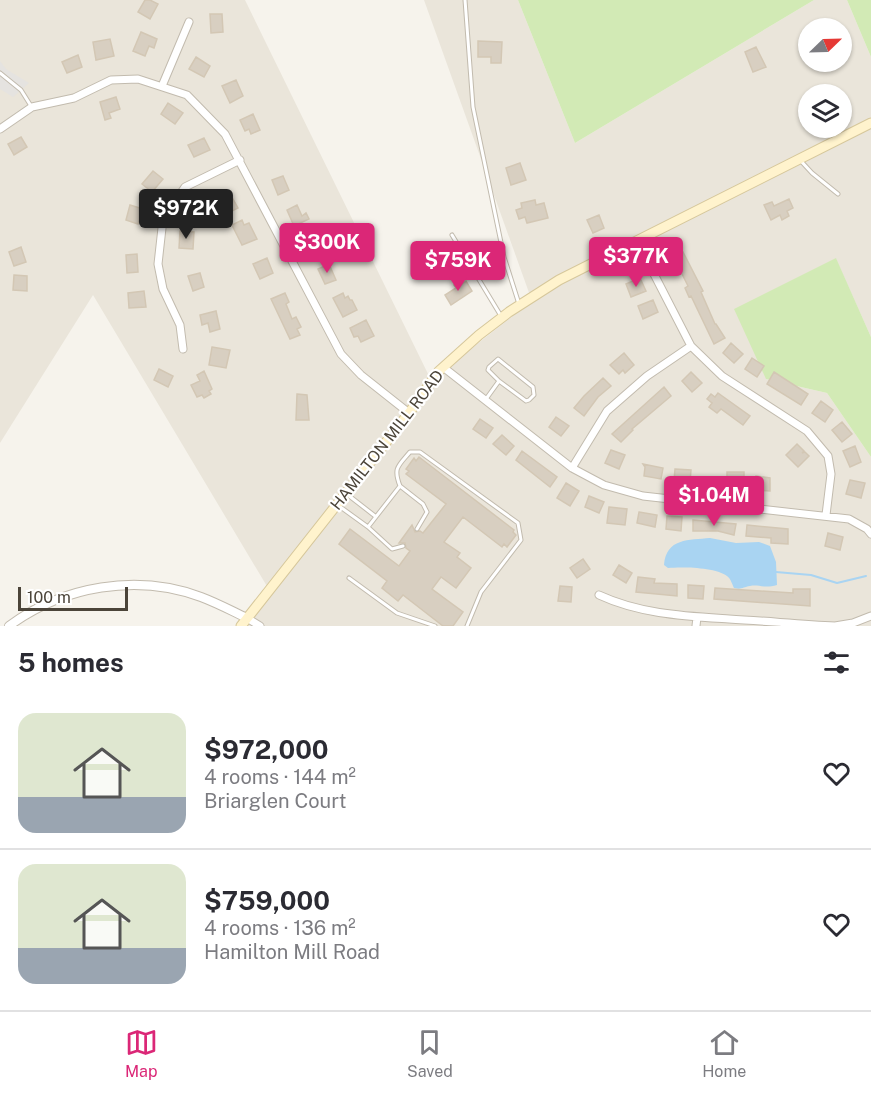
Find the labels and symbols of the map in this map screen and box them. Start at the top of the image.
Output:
north arrow [798,18,852,72]
pin: $972K [144,189,228,240]
pin: $300K [285,223,369,274]
pin: $377K [594,237,678,288]
pin: $759K [416,241,500,292]
street label: HAMILTON MILL ROAD [326,366,448,514]
pin: $1.04M [665,476,763,527]
scale bar [18,584,128,612]

